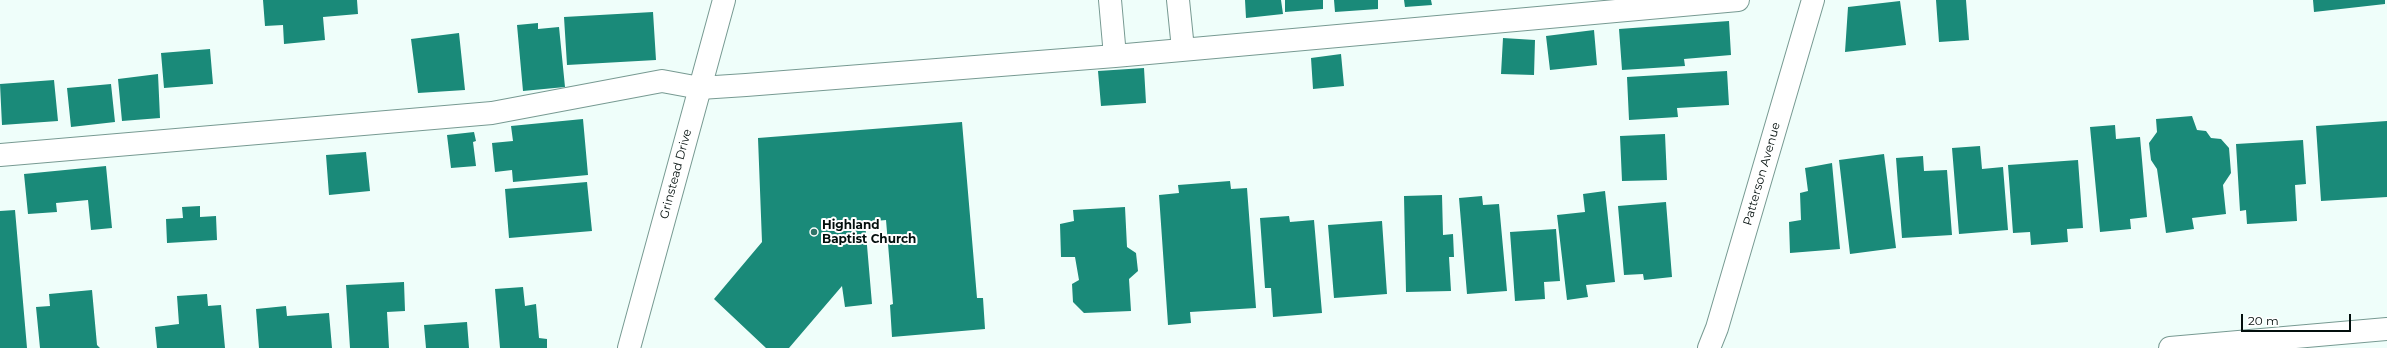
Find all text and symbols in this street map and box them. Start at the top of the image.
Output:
street label: Patterson Avenue [1740,121,1784,227]
street label: Grinstead Drive [657,127,695,221]
place label: Highland Baptist Church [822,218,916,246]
marker: Highland Baptist Church [809,227,819,237]
scale bar [2243,306,2353,332]
text: 20 m [2248,313,2279,328]

